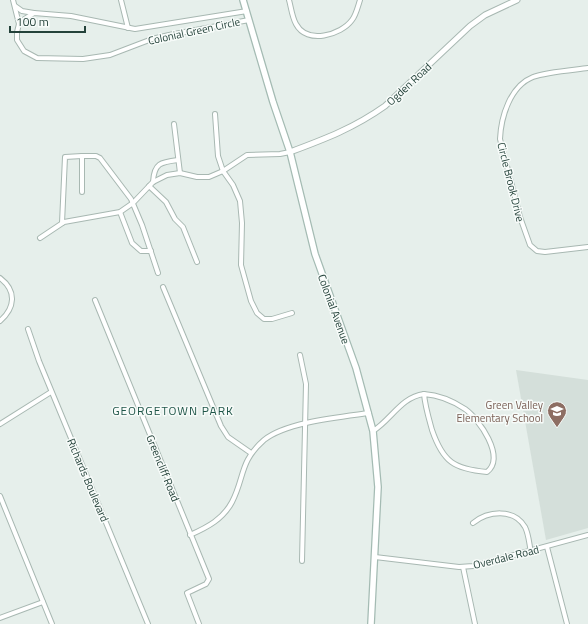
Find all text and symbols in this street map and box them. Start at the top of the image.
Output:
scale bar [10,8,85,34]
text: 100 m [16,12,49,31]
street label: Colonial Green Circle [147,13,242,49]
street label: Ogden Road [383,59,435,109]
street label: Circle Brook Drive [493,141,529,224]
street label: Colonial Avenue [314,272,354,347]
place label: Green Valley Elementary School [456,397,544,426]
school or university icon: Green Valley Elementary School [546,400,568,428]
district label: GEORGETOWN PARK [112,401,234,420]
street label: Greencliff Road [142,432,184,504]
street label: Richards Boulevard [63,436,113,524]
street label: Overdale Road [471,541,541,573]

